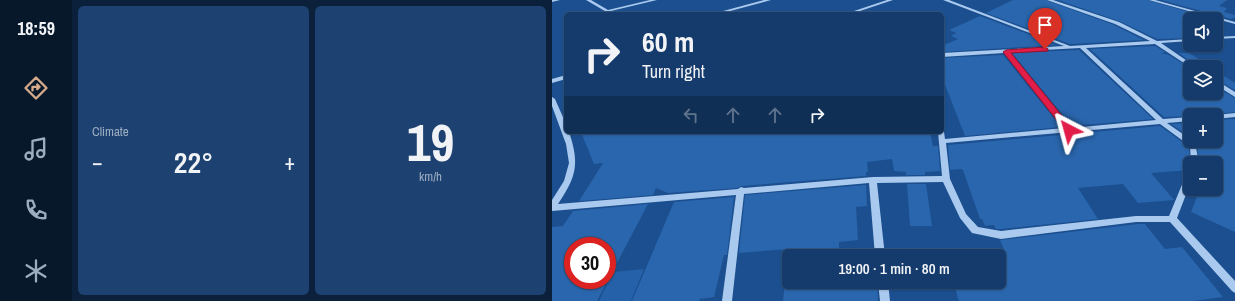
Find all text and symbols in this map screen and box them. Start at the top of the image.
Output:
pin [1028,8,1062,49]
map controls [1183,12,1223,196]
button: sound [1183,12,1223,52]
icon: arrive [1034,14,1056,36]
text: 18:59 [17,16,55,41]
text: 60 m [642,23,694,61]
icon: right [576,28,628,80]
text: Turn right [642,59,705,84]
button: layers [1183,60,1223,100]
icon: directions [22,74,50,102]
icon: left [680,104,702,126]
icon: ahead [722,104,744,126]
icon: ahead [764,104,786,126]
icon: right [806,104,828,126]
text: 19 [407,107,454,177]
button: + [1183,108,1223,148]
position arrow [1048,109,1090,151]
text: Climate [92,123,129,140]
icon: music [22,135,50,163]
text: 22° [174,142,213,182]
text: − [92,147,103,177]
text: + [284,147,295,177]
button: − [1183,156,1223,196]
text: km/h [419,168,442,185]
icon: phone [22,196,50,224]
speed limit sign: 30 [564,237,616,289]
icon: climate [22,257,50,285]
text: 19:00 · 1 min · 80 m [838,258,950,279]

